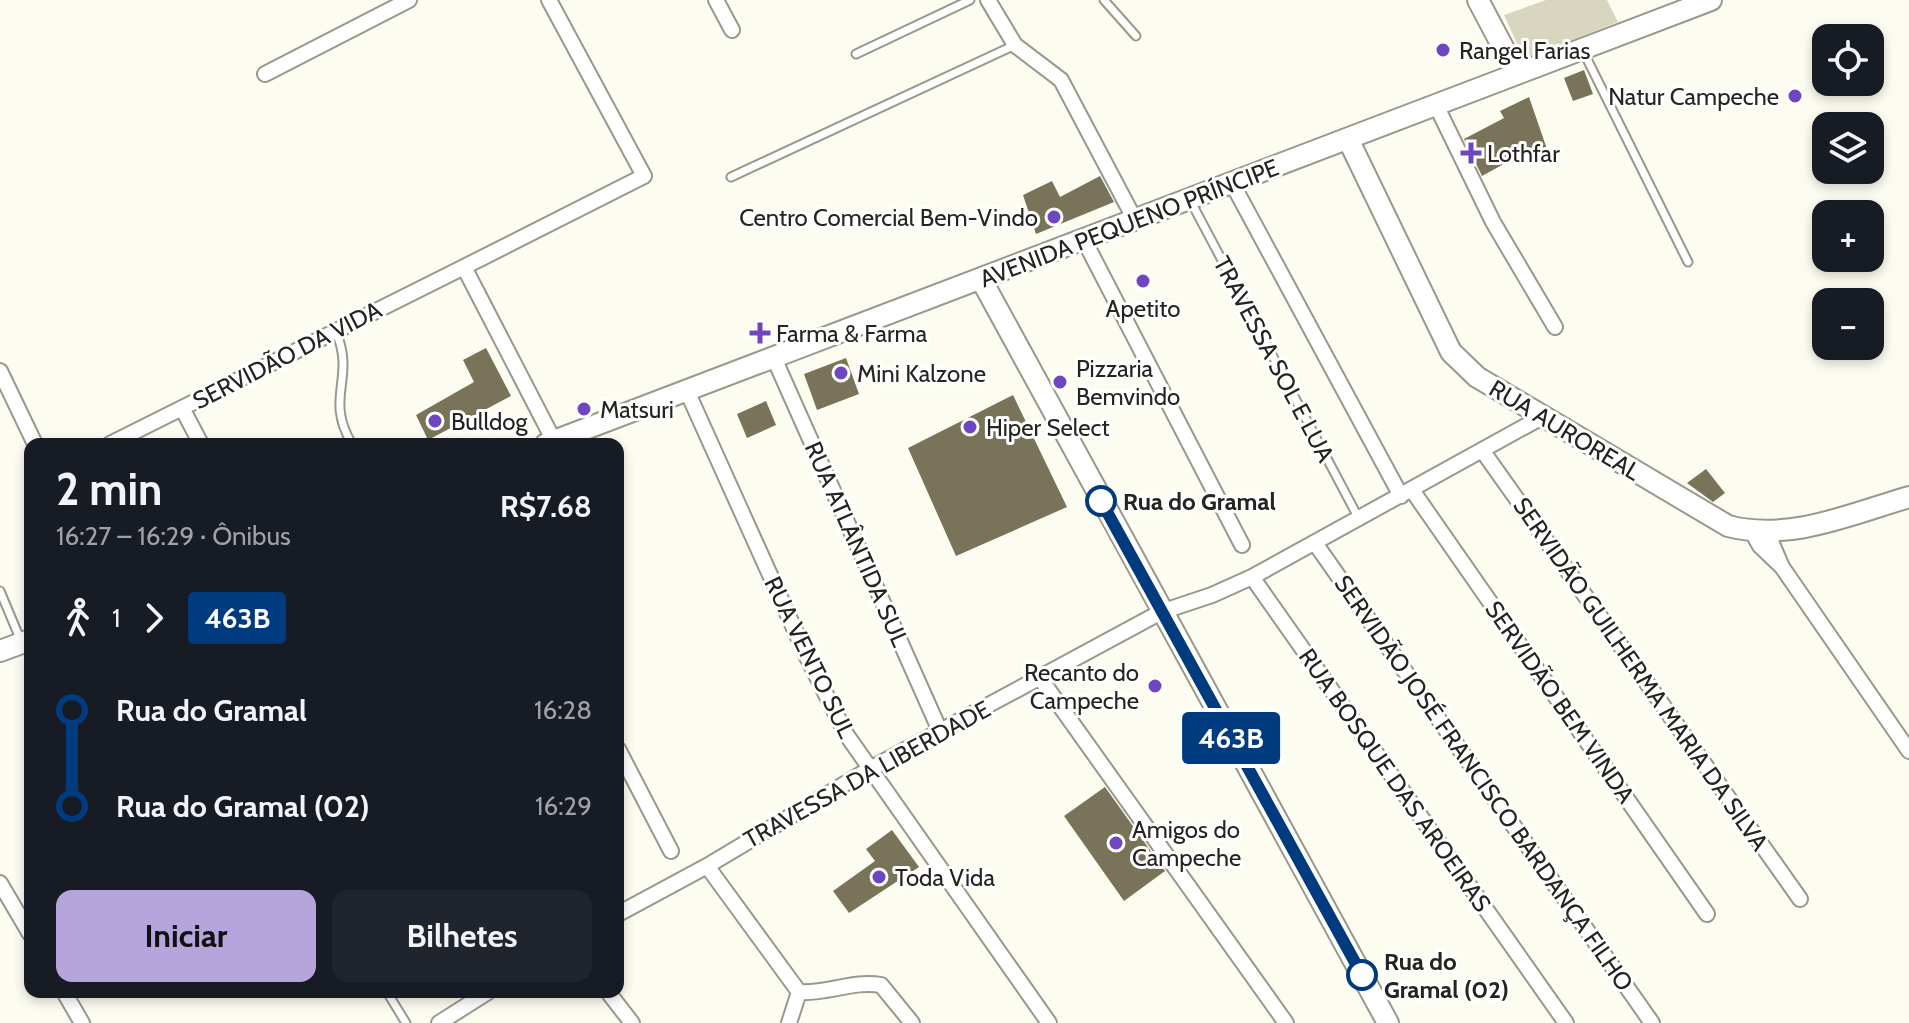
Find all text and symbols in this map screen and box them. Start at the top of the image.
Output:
map controls [1812,24,1884,360]
button: locate [1812,24,1884,96]
place label: Rangel Farias [1459,36,1590,65]
marker: Rangel Farias [1434,41,1452,59]
place label: Natur Campeche [1608,82,1779,111]
marker: Natur Campeche [1786,87,1804,105]
button: layers [1812,112,1884,184]
place label: Lothfar [1487,139,1560,168]
marker: Lothfar [1462,144,1480,162]
street label: AVENIDA PEQUENO PRÍNCIPE [975,153,1283,293]
button: + [1812,200,1884,272]
place label: Centro Comercial Bem-Vindo [739,203,1038,232]
marker: Centro Comercial Bem-Vindo [1045,208,1063,226]
street label: TRAVESSA SOL E LUA [1207,251,1341,467]
marker: Apetito [1134,272,1152,290]
button: − [1812,288,1884,360]
place label: Apetito [1106,294,1180,323]
street label: SERVIDÃO DA VIDA [188,295,386,415]
place label: Farma & Farma [776,319,928,348]
marker: Farma & Farma [751,324,769,342]
place label: Pizzaria Bemvindo [1076,354,1180,411]
place label: Mini Kalzone [857,359,986,388]
marker: Mini Kalzone [832,364,850,382]
marker: Pizzaria Bemvindo [1051,373,1069,391]
street label: RUA AUROREAL [1484,374,1646,486]
place label: Matsuri [600,395,674,424]
marker: Matsuri [575,400,593,418]
place label: Bulldog [451,407,529,436]
marker: Bulldog [426,412,444,430]
place label: Hiper Select [986,413,1110,442]
marker: Hiper Select [961,418,979,436]
street label: RUA ATLÂNTIDA SUL [799,437,915,651]
text: 2 min [56,463,162,516]
marker: Rua do Gramal [1086,486,1116,516]
place label: Rua do Gramal [1123,487,1276,516]
text: R$7.68 [500,488,592,525]
street label: SERVIDÃO GUILHERMA MARIA DA SILVA [1507,492,1775,856]
text: 16:27 – 16:29 · Ônibus [56,520,291,552]
street label: SERVIDÃO JOSÉ FRANCISCO BARDANÇA FILHO [1329,570,1639,996]
street label: RUA VENTO SUL [758,572,862,742]
street label: SERVIDÃO BEM VINDA [1479,595,1641,809]
icon: walk [56,596,100,640]
icon: forward [132,596,176,640]
text: 463B [204,601,270,635]
text: 1 [112,602,120,634]
street label: RUA BOSQUE DAS AROEIRAS [1293,643,1497,917]
place label: Recanto do Campeche [1024,658,1139,715]
marker: Recanto do Campeche [1146,677,1164,695]
text: Rua do Gramal [116,692,307,729]
text: 16:28 [534,694,592,726]
street label: TRAVESSA DA LIBERDADE [739,694,995,854]
line badge: 463B [1175,712,1287,764]
text: 463B [1198,721,1264,755]
text: Rua do Gramal (02) [116,788,370,825]
text: 16:29 [535,790,592,822]
place label: Amigos do Campeche [1132,815,1241,872]
marker: Amigos do Campeche [1107,834,1125,852]
place label: Toda Vida [895,863,995,892]
marker: Toda Vida [870,868,888,886]
button: Iniciar [56,890,316,982]
button: Bilhetes [332,890,592,982]
place label: Rua do Gramal (02) [1384,947,1509,1004]
marker: Rua do Gramal (02) [1347,960,1377,990]

